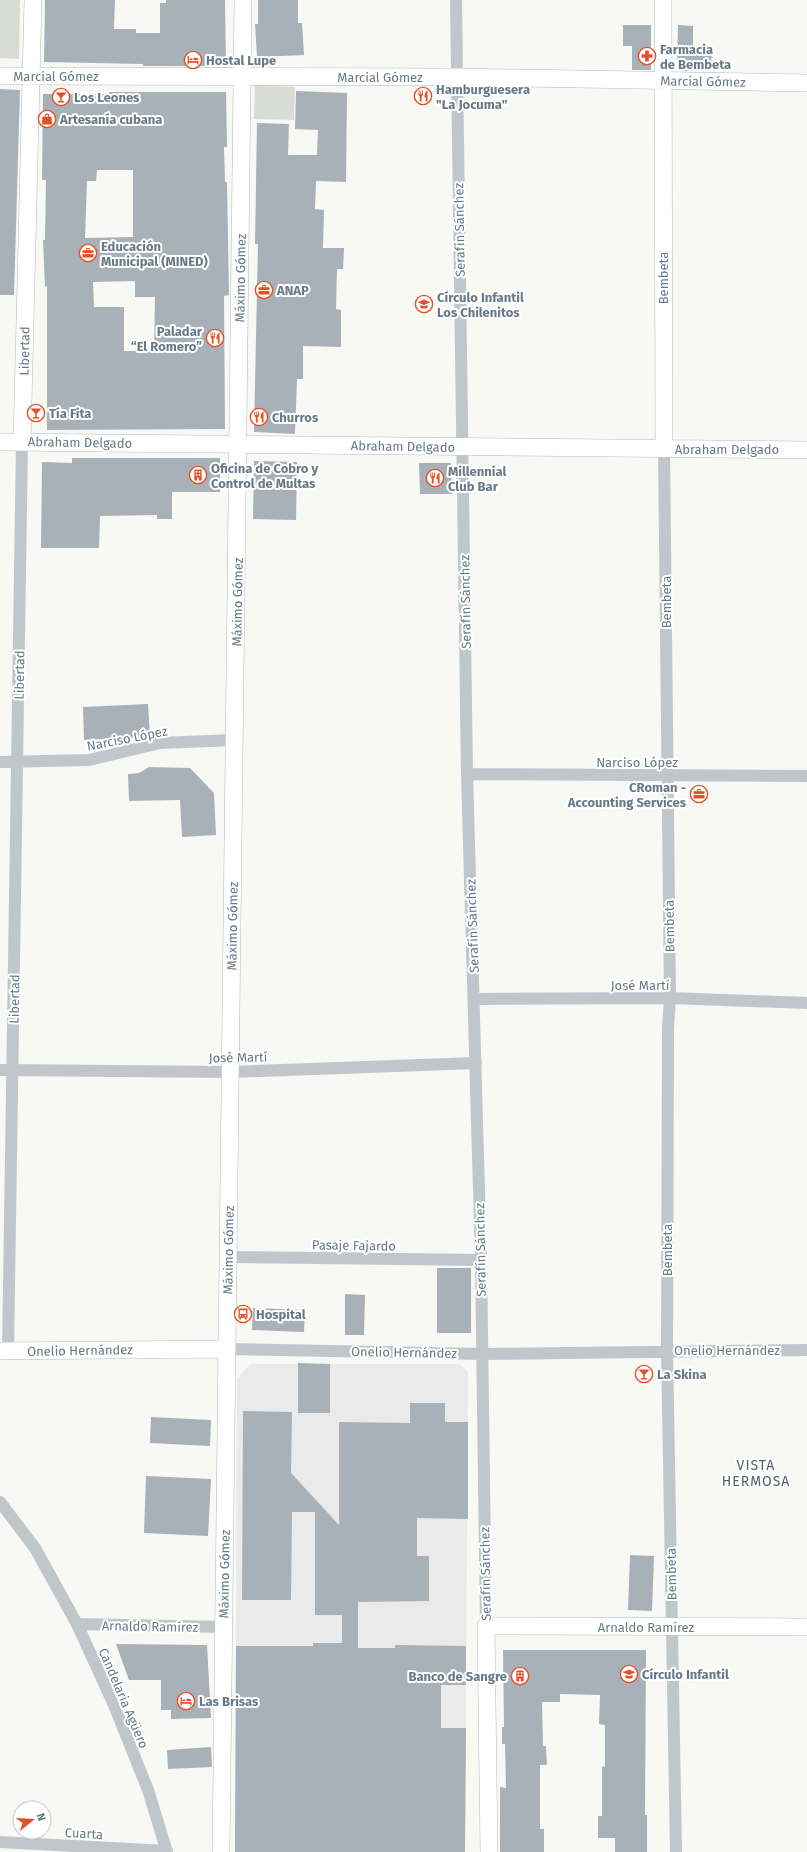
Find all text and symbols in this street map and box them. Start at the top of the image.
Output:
place label: Farmacia de Bembeta [660,42,731,72]
pharmacy icon: Farmacia de Bembeta [637,46,657,66]
hotel icon: Hostal Lupe [183,50,203,70]
place label: Hostal Lupe [206,53,276,68]
street label: Marcial Gómez [13,69,99,84]
street label: Marcial Gómez [337,70,423,85]
street label: Marcial Gómez [660,73,746,90]
place label: Hamburguesera "La Jocuma" [436,82,530,112]
restaurant icon: Hamburguesera "La Jocuma" [413,86,433,106]
bar icon: Los Leones [51,87,71,107]
place label: Los Leones [74,90,140,105]
shop icon: Artesanía cubana [37,109,57,129]
place label: Artesanía cubana [59,112,162,127]
street label: Serafín Sánchez [451,183,468,277]
street label: Máximo Gómez [232,233,249,323]
place label: Educación Municipal (MINED) [101,239,208,269]
office icon: Educación Municipal (MINED) [78,243,98,263]
street label: Bembeta [656,252,671,304]
office icon: ANAP [254,280,274,300]
place label: ANAP [276,283,309,298]
place label: Círculo Infantil Los Chilenitos [437,290,524,320]
school or university icon: Círculo Infantil Los Chilenitos [414,294,434,314]
place label: Paladar “El Romero” [131,324,203,354]
street label: Libertad [17,326,32,376]
restaurant icon: Paladar “El Romero” [205,328,225,348]
bar icon: Tía Fita [26,403,46,423]
place label: Tía Fita [49,406,92,421]
restaurant icon: Churros [249,407,269,427]
place label: Churros [272,410,319,425]
street label: Abraham Delgado [28,434,132,451]
street label: Abraham Delgado [351,438,455,455]
street label: Abraham Delgado [675,442,779,457]
place label: Oficina de Cobro y Control de Multas [211,461,318,491]
place label: Millennial Club Bar [448,464,506,494]
building icon: Oficina de Cobro y Control de Multas [188,465,208,485]
restaurant icon: Millennial Club Bar [425,468,445,488]
street label: Serafín Sánchez [457,555,474,649]
street label: Máximo Gómez [229,557,246,647]
street label: Bembeta [659,576,674,628]
street label: Libertad [12,650,27,700]
street label: Narciso López [86,723,169,754]
street label: Narciso López [596,755,678,770]
place label: CRoman - Accounting Services [567,780,687,810]
office icon: CRoman - Accounting Services [689,784,709,804]
street label: Serafín Sánchez [463,878,482,973]
street label: Máximo Gómez [224,881,241,971]
street label: Bembeta [662,900,677,952]
street label: Libertad [7,974,22,1024]
street label: José Martí [611,978,670,993]
street label: José Martí [209,1049,268,1066]
street label: Serafín Sánchez [472,1203,489,1297]
street label: Máximo Gómez [220,1205,237,1295]
street label: Bembeta [660,1224,675,1276]
street label: Pasaje Fajardo [312,1237,396,1254]
bus stop icon: Hospital [233,1304,253,1324]
place label: Hospital [256,1307,306,1322]
street label: Onelio Hernández [27,1342,133,1359]
street label: Onelio Hernández [674,1343,780,1358]
street label: Onelio Hernández [351,1344,457,1361]
bar icon: La Skina [634,1364,654,1384]
place label: La Skina [657,1367,707,1382]
district label: VISTA HERMOSA [722,1457,790,1490]
street label: Serafín Sánchez [477,1527,494,1621]
street label: Máximo Gómez [216,1529,233,1619]
street label: Bembeta [664,1548,679,1600]
street label: Arnaldo Ramírez [102,1618,199,1635]
street label: Arnaldo Ramírez [598,1620,695,1635]
street label: Candelaria Agüero [96,1646,151,1751]
school or university icon: Círculo Infantil [619,1664,639,1684]
building icon: Banco de Sangre [510,1666,530,1686]
place label: Círculo Infantil [642,1667,729,1682]
place label: Banco de Sangre [408,1669,507,1684]
hotel icon: Las Brisas [176,1691,196,1711]
place label: Las Brisas [199,1694,259,1709]
north arrow [12,1800,52,1840]
text: N [34,1812,48,1823]
street label: Cuarta [64,1825,104,1842]

